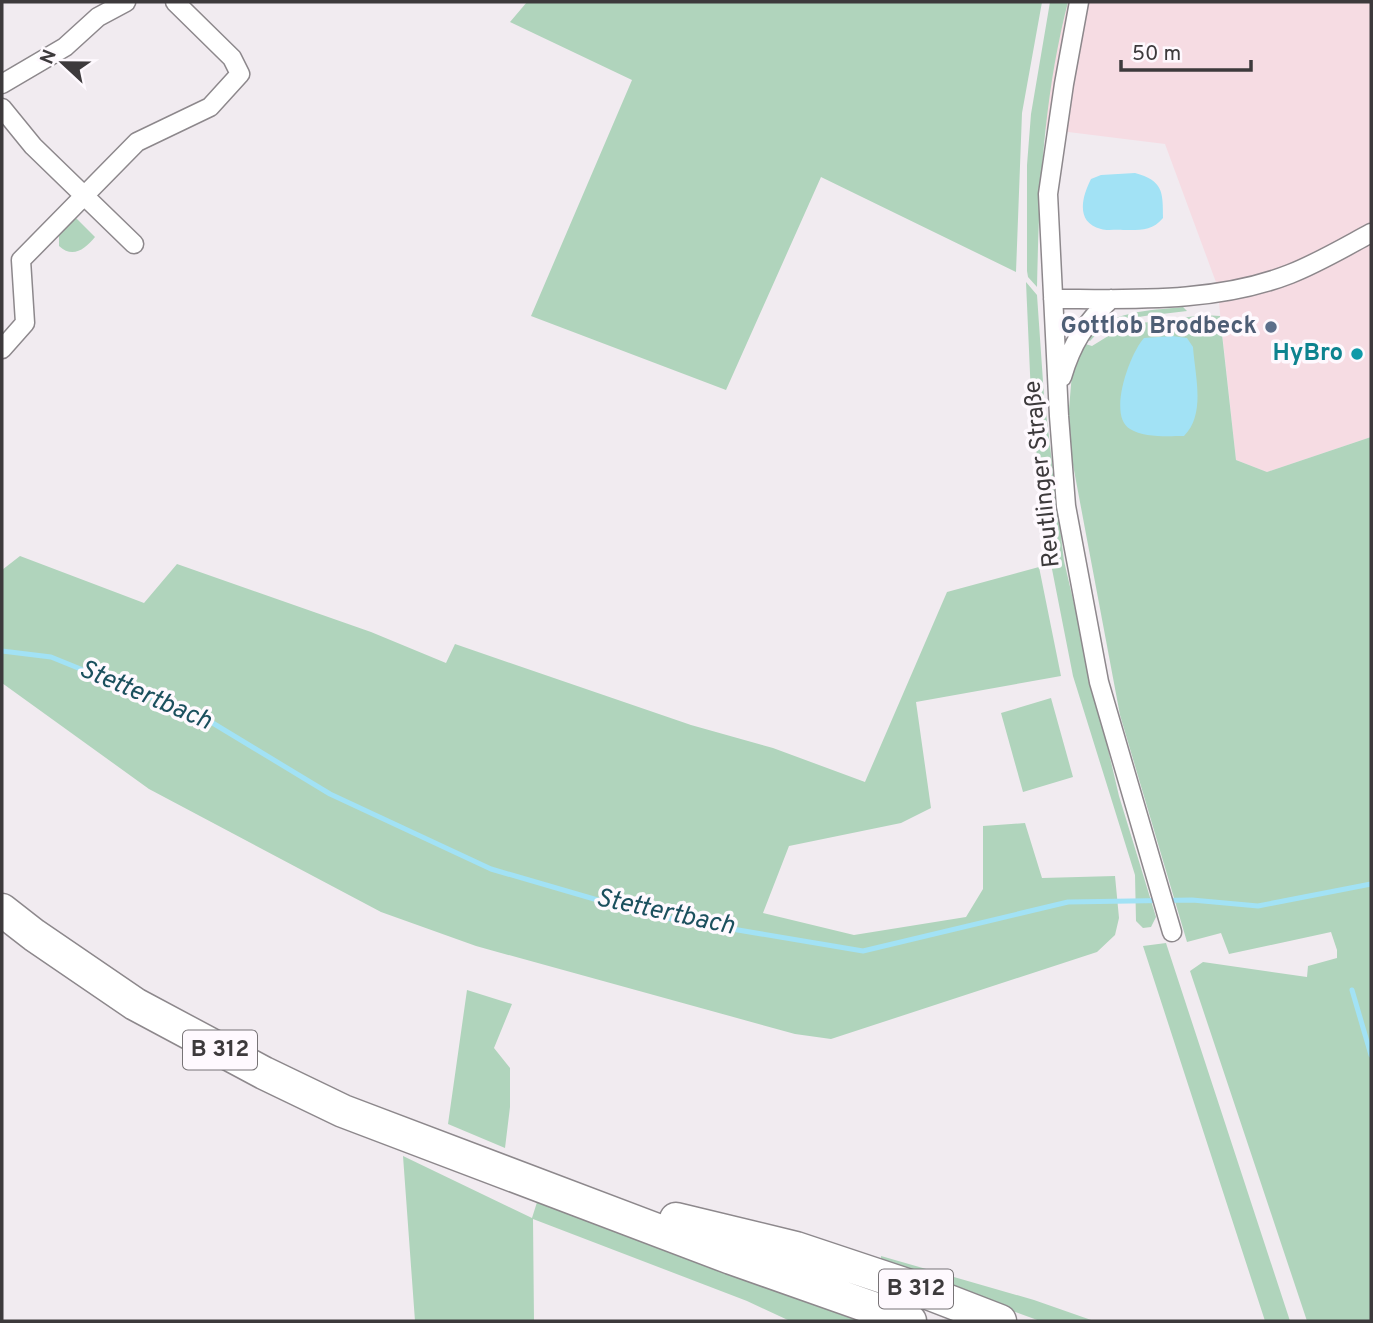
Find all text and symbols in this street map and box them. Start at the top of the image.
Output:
north arrow [28,28,98,98]
scale bar [1121,28,1250,72]
text: 50 m [1132,41,1181,68]
text: N [35,47,63,68]
place label: Gottlob Brodbeck [1061,312,1257,342]
marker: Gottlob Brodbeck [1263,319,1279,335]
place label: HyBro [1273,339,1343,369]
marker: HyBro [1349,346,1365,362]
street label: Reutlinger Straße [1018,379,1068,569]
water label: Stettertbach [74,653,216,739]
water label: Stettertbach [593,882,737,944]
road number: B 312 [183,1030,257,1070]
road number: B 312 [879,1270,953,1308]

